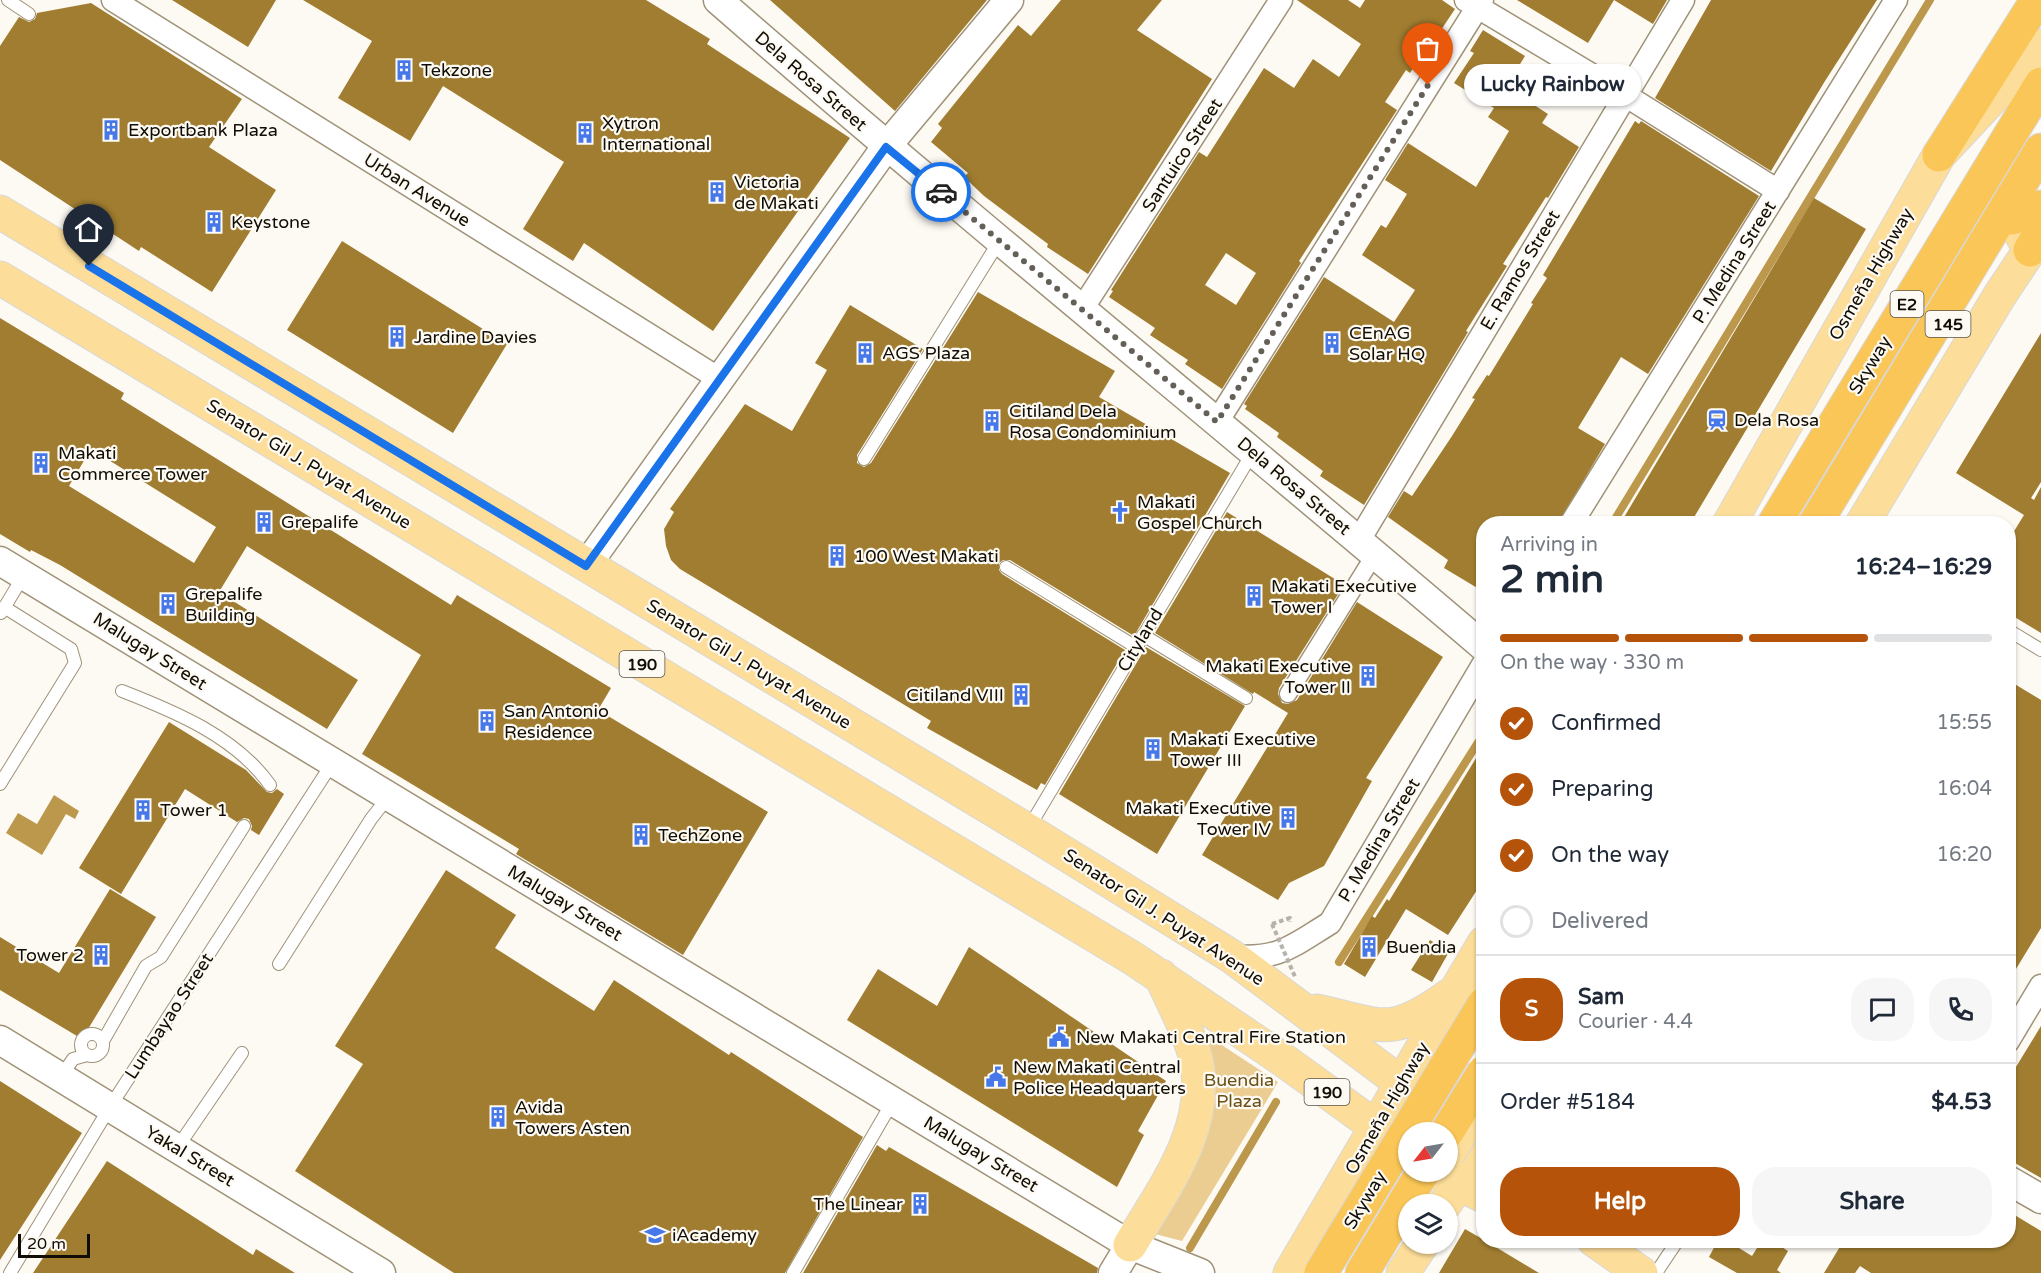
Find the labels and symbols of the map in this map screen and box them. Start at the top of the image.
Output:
pin [1402,23,1453,85]
street label: Dela Rosa Street [750,26,872,136]
building icon: Tekzone [392,58,416,82]
place label: Tekzone [421,59,492,81]
callout: Lucky Rainbow [1464,64,1641,106]
street label: Santuico Street [1137,94,1227,216]
place label: Xytron International [602,112,710,155]
building icon: Exportbank Plaza [99,118,123,142]
place label: Exportbank Plaza [128,119,278,141]
building icon: Xytron International [573,121,597,145]
street label: Urban Avenue [360,148,474,232]
courier [911,162,971,222]
place label: Victoria de Makati [734,171,819,214]
building icon: Victoria de Makati [705,180,729,204]
street label: P. Medina Street [1687,197,1781,327]
pin [63,204,114,266]
street label: Osmeña Highway [1824,204,1918,344]
street label: E. Ramos Street [1476,206,1565,334]
building icon: Keystone [202,210,226,234]
place label: Keystone [231,211,310,233]
road number: E2 [1890,291,1924,317]
road number: 145 [1926,311,1970,337]
place label: CEnAG Solar HQ [1349,322,1425,365]
building icon: Jardine Davies [385,325,409,349]
place label: Jardine Davies [414,326,537,348]
building icon: CEnAG Solar HQ [1320,331,1344,355]
street label: Skyway [1844,332,1896,398]
building icon: AGS Plaza [853,341,877,365]
place label: AGS Plaza [882,342,970,364]
street label: Senator Gil J. Puyat Avenue [203,394,415,534]
place label: Citiland Dela Rosa Condominium [1009,400,1177,443]
station icon: Dela Rosa [1705,408,1729,432]
building icon: Citiland Dela Rosa Condominium [980,409,1004,433]
place label: Dela Rosa [1734,409,1819,431]
street label: Dela Rosa Street [1233,432,1355,540]
place label: Makati Commerce Tower [58,442,207,485]
building icon: Makati Commerce Tower [29,451,53,475]
place label: Makati Gospel Church [1137,491,1262,534]
church icon: Makati Gospel Church [1108,500,1132,524]
building icon: Grepalife [252,510,276,534]
place label: Grepalife [281,511,358,533]
building icon: 100 West Makati [825,544,849,568]
place label: 100 West Makati [854,545,999,567]
place label: Makati Executive Tower I [1271,575,1417,618]
place label: Grepalife Building [185,583,262,626]
building icon: Makati Executive Tower I [1242,584,1266,608]
building icon: Grepalife Building [156,592,180,616]
street label: Senator Gil J. Puyat Avenue [643,594,855,734]
street label: Cityland [1112,604,1168,676]
street label: Malugay Street [89,607,211,695]
road number: 190 [620,651,664,677]
place label: Makati Executive Tower II [1205,655,1351,698]
building icon: Makati Executive Tower II [1356,664,1380,688]
building icon: Citiland VIII [1009,683,1033,707]
place label: Citiland VIII [906,684,1004,706]
place label: San Antonio Residence [504,700,609,743]
building icon: San Antonio Residence [475,709,499,733]
place label: Makati Executive Tower III [1170,728,1316,771]
building icon: Makati Executive Tower III [1141,737,1165,761]
street label: P. Medina Street [1333,774,1425,906]
place label: Makati Executive Tower IV [1125,797,1271,840]
building icon: Tower 1 [131,798,155,822]
place label: Tower 1 [160,799,228,821]
building icon: Makati Executive Tower IV [1276,806,1300,830]
building icon: TechZone [629,823,653,847]
place label: TechZone [658,824,742,846]
street label: Senator Gil J. Puyat Avenue [1060,844,1268,990]
street label: Malugay Street [504,860,627,946]
building icon: Buendia [1357,935,1381,959]
place label: Buendia [1386,936,1456,958]
building icon: Tower 2 [89,943,113,967]
place label: Tower 2 [16,944,84,966]
street label: Lumbayao Street [120,949,218,1083]
public building icon: New Makati Central Fire Station [1047,1025,1071,1049]
place label: New Makati Central Fire Station [1076,1026,1346,1048]
street label: Osmeña Highway [1340,1038,1434,1178]
place label: New Makati Central Police Headquarters [1013,1056,1186,1099]
public building icon: New Makati Central Police Headquarters [984,1065,1008,1089]
park label: Buendia Plaza [1204,1069,1274,1112]
road number: 190 [1304,1079,1350,1105]
place label: Avida Towers Asten [515,1096,630,1139]
building icon: Avida Towers Asten [486,1105,510,1129]
street label: Malugay Street [920,1111,1043,1197]
street label: Yakal Street [141,1121,239,1191]
north arrow [1398,1122,1458,1182]
street label: Skyway [1339,1167,1391,1233]
building icon: The Linear [908,1192,932,1216]
place label: The Linear [813,1193,903,1215]
school or university icon: iAcademy [643,1223,667,1247]
place label: iAcademy [672,1224,757,1246]
scale bar [18,1231,90,1258]

